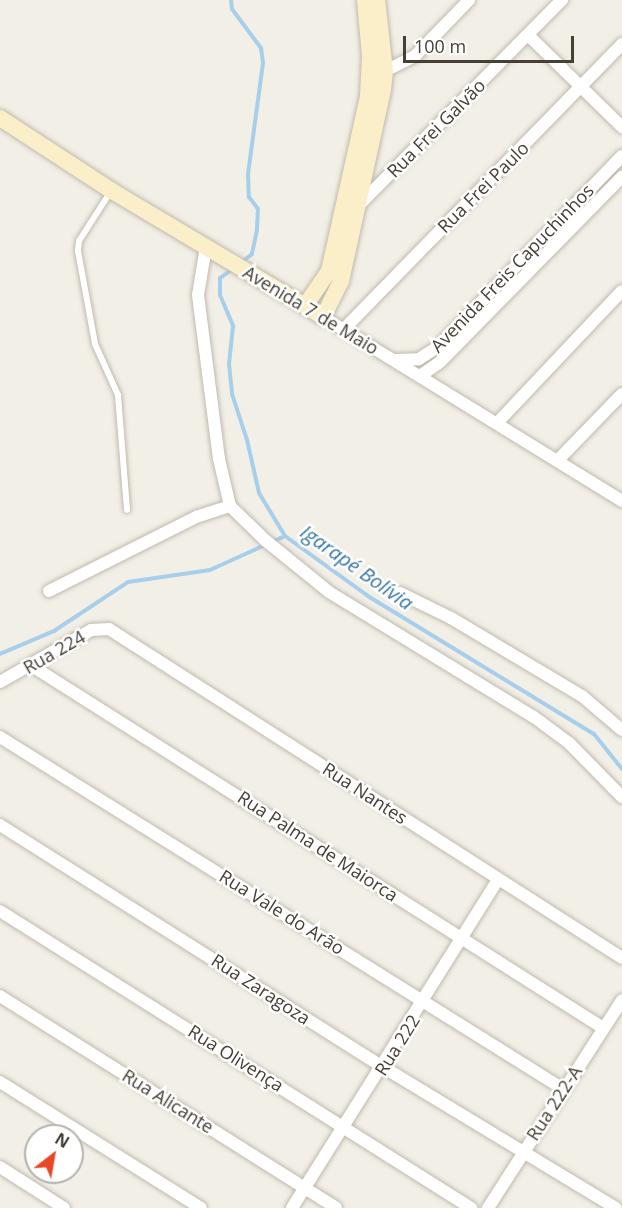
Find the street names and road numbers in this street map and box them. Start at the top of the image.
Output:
street label: Rua Frei Galvão [382,74,490,182]
street label: Rua Frei Paulo [433,137,533,237]
street label: Avenida Freis Capuchinhos [426,179,598,357]
street label: Avenida 7 de Maio [239,261,383,359]
street label: Rua 224 [19,626,89,678]
street label: Rua Nantes [319,758,411,828]
street label: Rua Palma de Maiorca [234,786,402,906]
street label: Rua Vale do Arão [216,865,348,959]
street label: Rua Zaragoza [208,949,314,1029]
street label: Rua 222 [370,1011,424,1079]
street label: Rua Olivença [184,1020,288,1096]
street label: Rua 222-A [522,1062,586,1144]
street label: Rua Alicante [118,1064,218,1138]

